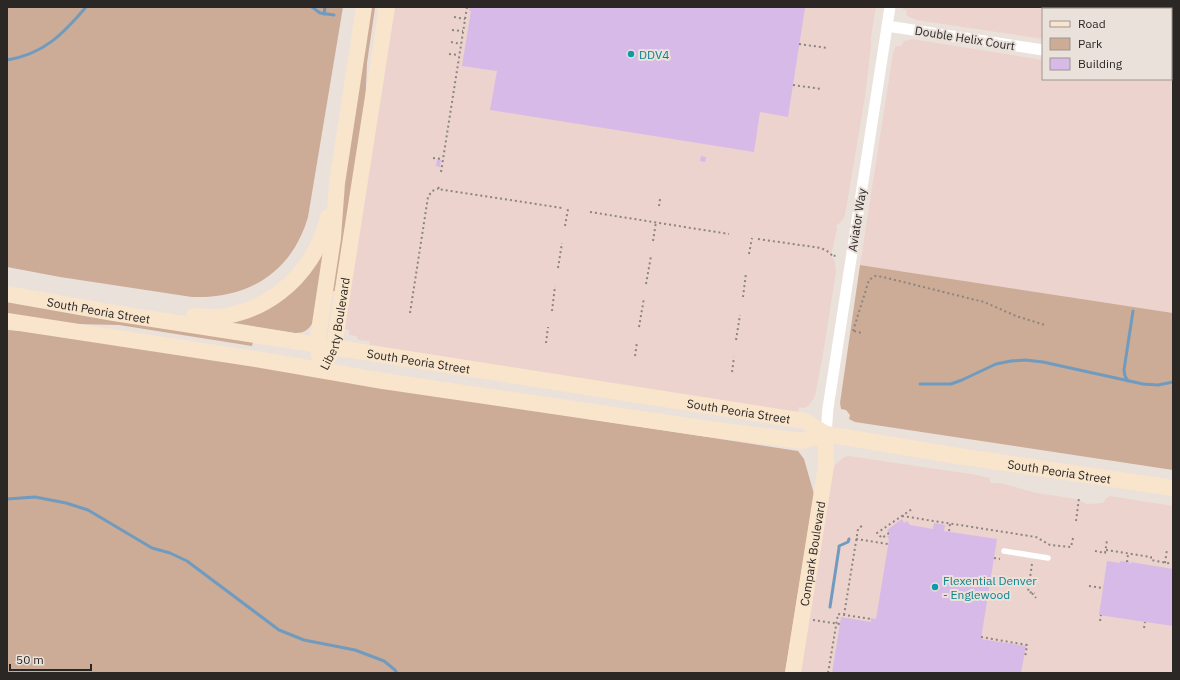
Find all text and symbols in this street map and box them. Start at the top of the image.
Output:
legend [1042,8,1172,80]
text: Road [1078,16,1106,31]
street label: Double Helix Court [914,23,1016,53]
text: Park [1078,36,1103,51]
place label: DDV4 [639,47,669,62]
marker: DDV4 [626,49,636,59]
text: Building [1078,56,1123,71]
street label: Aviator Way [845,187,869,253]
street label: Liberty Boulevard [316,276,352,372]
street label: South Peoria Street [46,294,151,326]
street label: South Peoria Street [366,345,471,376]
street label: South Peoria Street [686,395,792,426]
street label: South Peoria Street [1007,456,1112,486]
street label: Compark Boulevard [796,500,828,607]
place label: Flexential Denver - Englewood [943,573,1037,602]
marker: Flexential Denver - Englewood [930,582,940,592]
scale bar [10,646,91,672]
text: 50 m [16,652,44,667]

